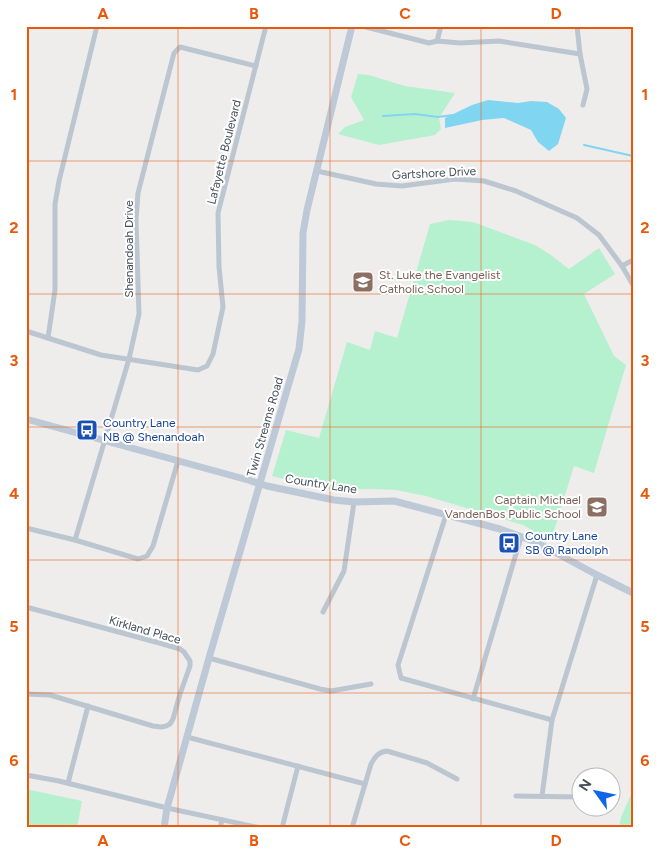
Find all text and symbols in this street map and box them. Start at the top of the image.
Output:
text: A [97,4,109,23]
text: B [249,4,259,23]
text: C [399,4,411,23]
text: D [550,4,562,23]
text: 1 [11,85,17,104]
text: 1 [642,85,648,104]
street label: Lafayette Boulevard [204,98,244,206]
street label: Gartshore Drive [391,164,477,182]
street label: Shenandoah Drive [122,200,136,298]
text: 2 [9,218,19,237]
text: 2 [640,218,650,237]
place label: St. Luke the Evangelist Catholic School [379,268,501,296]
school or university icon: St. Luke the Evangelist Catholic School [351,270,375,294]
text: 3 [10,351,19,370]
text: 3 [641,351,650,370]
street label: Twin Streams Road [244,375,286,479]
place label: Country Lane NB @ Shenandoah [103,416,205,444]
bus stop icon: Country Lane NB @ Shenandoah [75,418,99,442]
street label: Country Lane [284,471,358,497]
text: 4 [9,484,19,503]
text: 4 [640,484,650,503]
place label: Captain Michael VandenBos Public School [445,493,581,521]
school or university icon: Captain Michael VandenBos Public School [585,495,609,519]
place label: Country Lane SB @ Randolph [525,529,609,557]
bus stop icon: Country Lane SB @ Randolph [497,531,521,555]
street label: Kirkland Place [107,613,183,647]
text: 5 [9,617,19,636]
text: 5 [640,617,650,636]
text: 6 [9,751,19,770]
text: 6 [640,751,650,770]
north arrow [572,766,622,816]
text: N [575,776,596,794]
text: A [97,831,109,850]
text: B [249,831,259,850]
text: C [399,831,411,850]
text: D [550,831,562,850]

